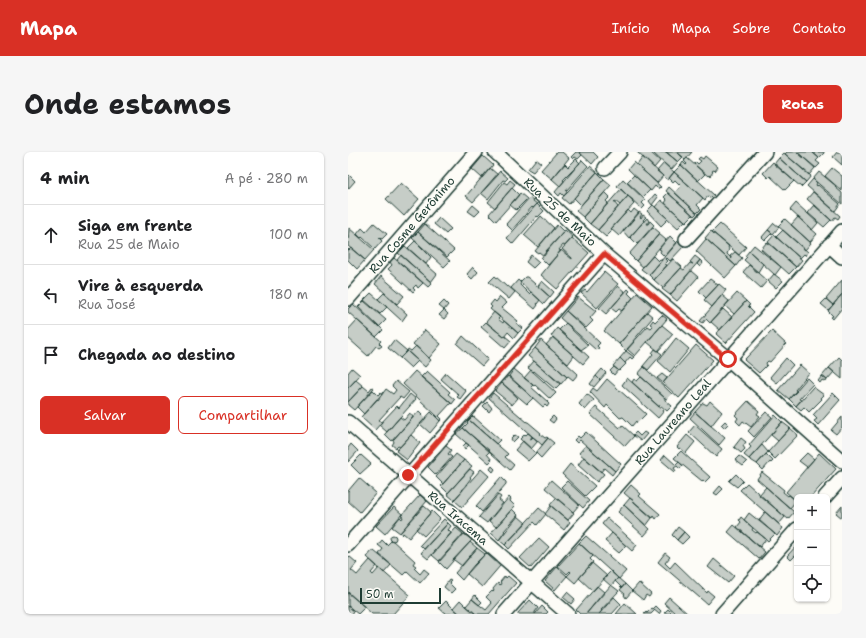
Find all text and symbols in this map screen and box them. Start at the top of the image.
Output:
text: Mapa [20,16,77,41]
text: Início [611,19,650,37]
text: Mapa [672,19,711,37]
text: Sobre [733,19,770,37]
text: Contato [792,19,846,37]
text: Onde estamos [24,85,231,123]
button: Rotas [763,85,842,123]
text: 4 min [40,167,90,189]
text: A pé · 280 m [225,170,308,187]
street label: Rua Cosme Gerônimo [366,173,458,277]
street label: Rua 25 de Maio [520,174,600,250]
text: Siga em frente [78,216,193,236]
icon: ahead [40,224,62,246]
text: 100 m [269,226,308,243]
text: Rua 25 de Maio [78,236,180,253]
text: Vire à esquerda [78,276,203,296]
icon: left [40,284,62,306]
text: 180 m [269,286,308,303]
text: Rua José [78,296,136,313]
icon: arrive [40,344,62,366]
text: Chegada ao destino [78,345,235,365]
route start [719,350,737,368]
street label: Rua Laureano Leal [631,375,715,468]
button: Salvar [40,396,170,434]
button: Compartilhar [178,396,308,434]
route end [399,466,417,484]
street label: Rua Iracema [424,487,492,549]
map controls [794,494,830,602]
button: + [794,494,830,530]
button: − [794,530,830,566]
button: locate [794,566,830,602]
scale bar [360,586,441,605]
text: 50 m [366,587,394,602]

